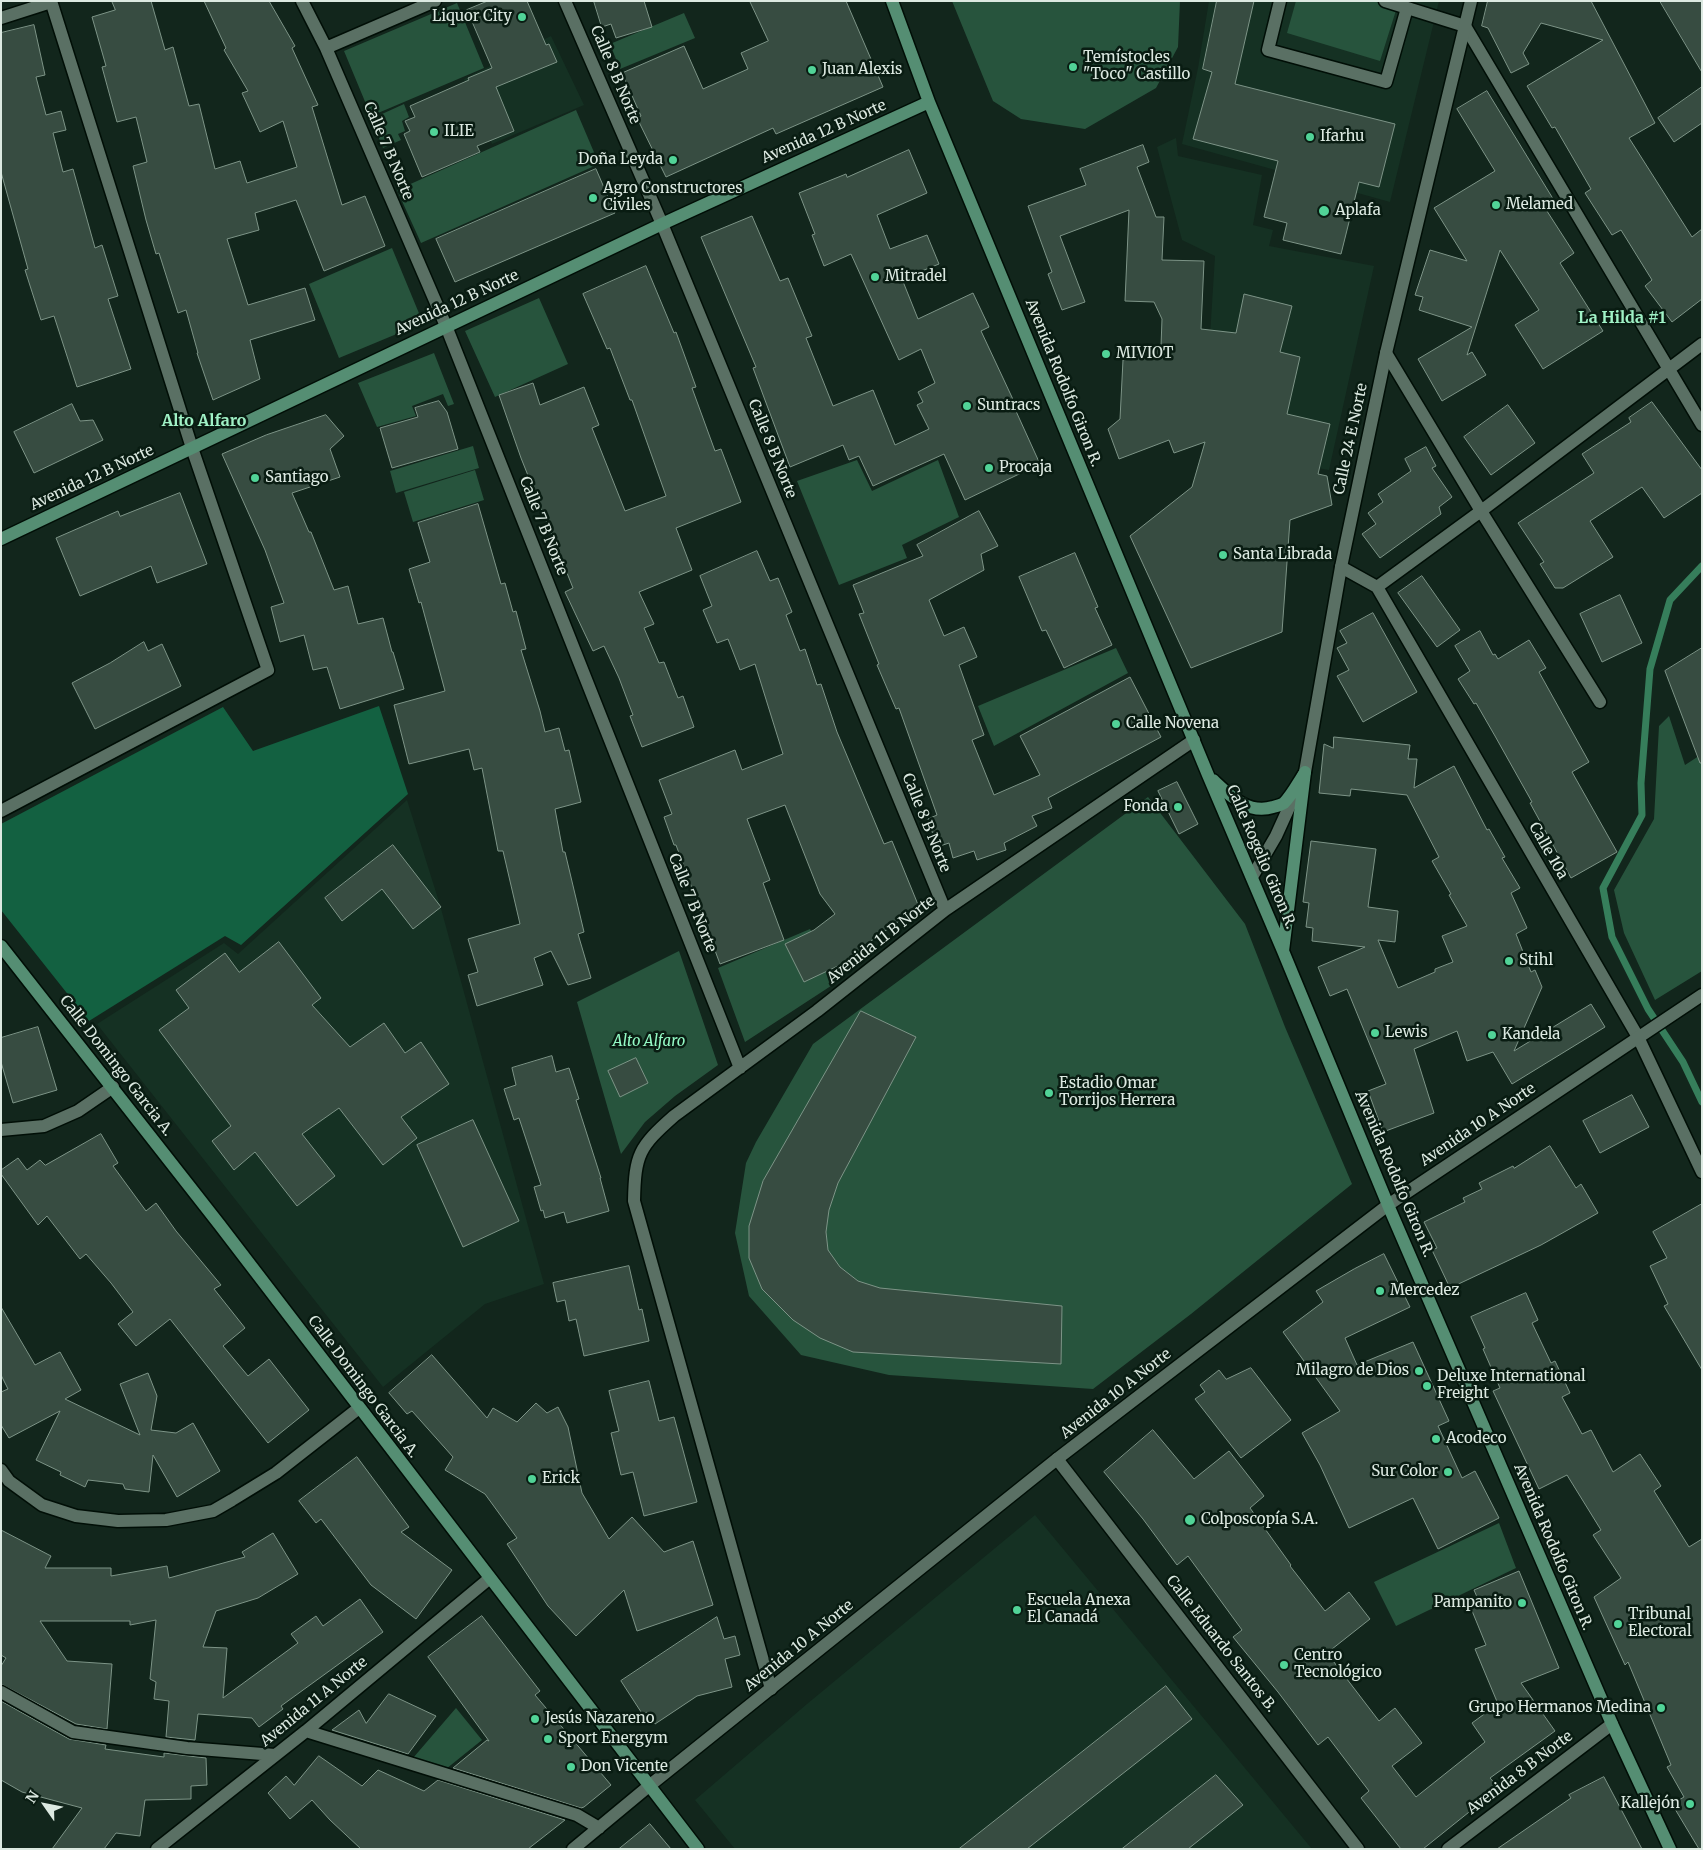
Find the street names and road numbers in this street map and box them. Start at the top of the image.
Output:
street label: Calle 8 B Norte [586,23,644,127]
street label: Avenida 12 B Norte [759,96,889,168]
street label: Calle 7 B Norte [359,99,417,203]
street label: Avenida 12 B Norte [392,266,522,340]
street label: Avenida Rodolfo Giron R. [1021,297,1105,469]
street label: Calle 24 E Norte [1330,382,1372,496]
street label: Calle 8 B Norte [744,397,800,501]
street label: Avenida 12 B Norte [27,441,157,515]
street label: Calle 7 B Norte [515,474,571,578]
street label: Calle 8 B Norte [898,771,954,875]
street label: Calle Rogelio Giron R. [1223,782,1299,932]
street label: Calle 10a [1525,819,1571,883]
street label: Calle 7 B Norte [664,851,720,955]
street label: Avenida 11 B Norte [823,892,939,988]
street label: Calle Domingo Garcia A. [56,992,176,1140]
street label: Avenida 10 A Norte [1417,1080,1539,1170]
street label: Avenida Rodolfo Giron R. [1351,1088,1437,1260]
street label: Calle Domingo Garcia A. [304,1312,422,1462]
street label: Avenida 10 A Norte [1057,1345,1175,1443]
street label: Avenida Rodolfo Giron R. [1510,1461,1596,1633]
street label: Calle Eduardo Santos B. [1162,1572,1280,1716]
street label: Avenida 10 A Norte [741,1596,857,1696]
street label: Avenida 11 A Norte [257,1653,371,1751]
street label: Avenida 8 B Norte [1464,1727,1576,1819]

